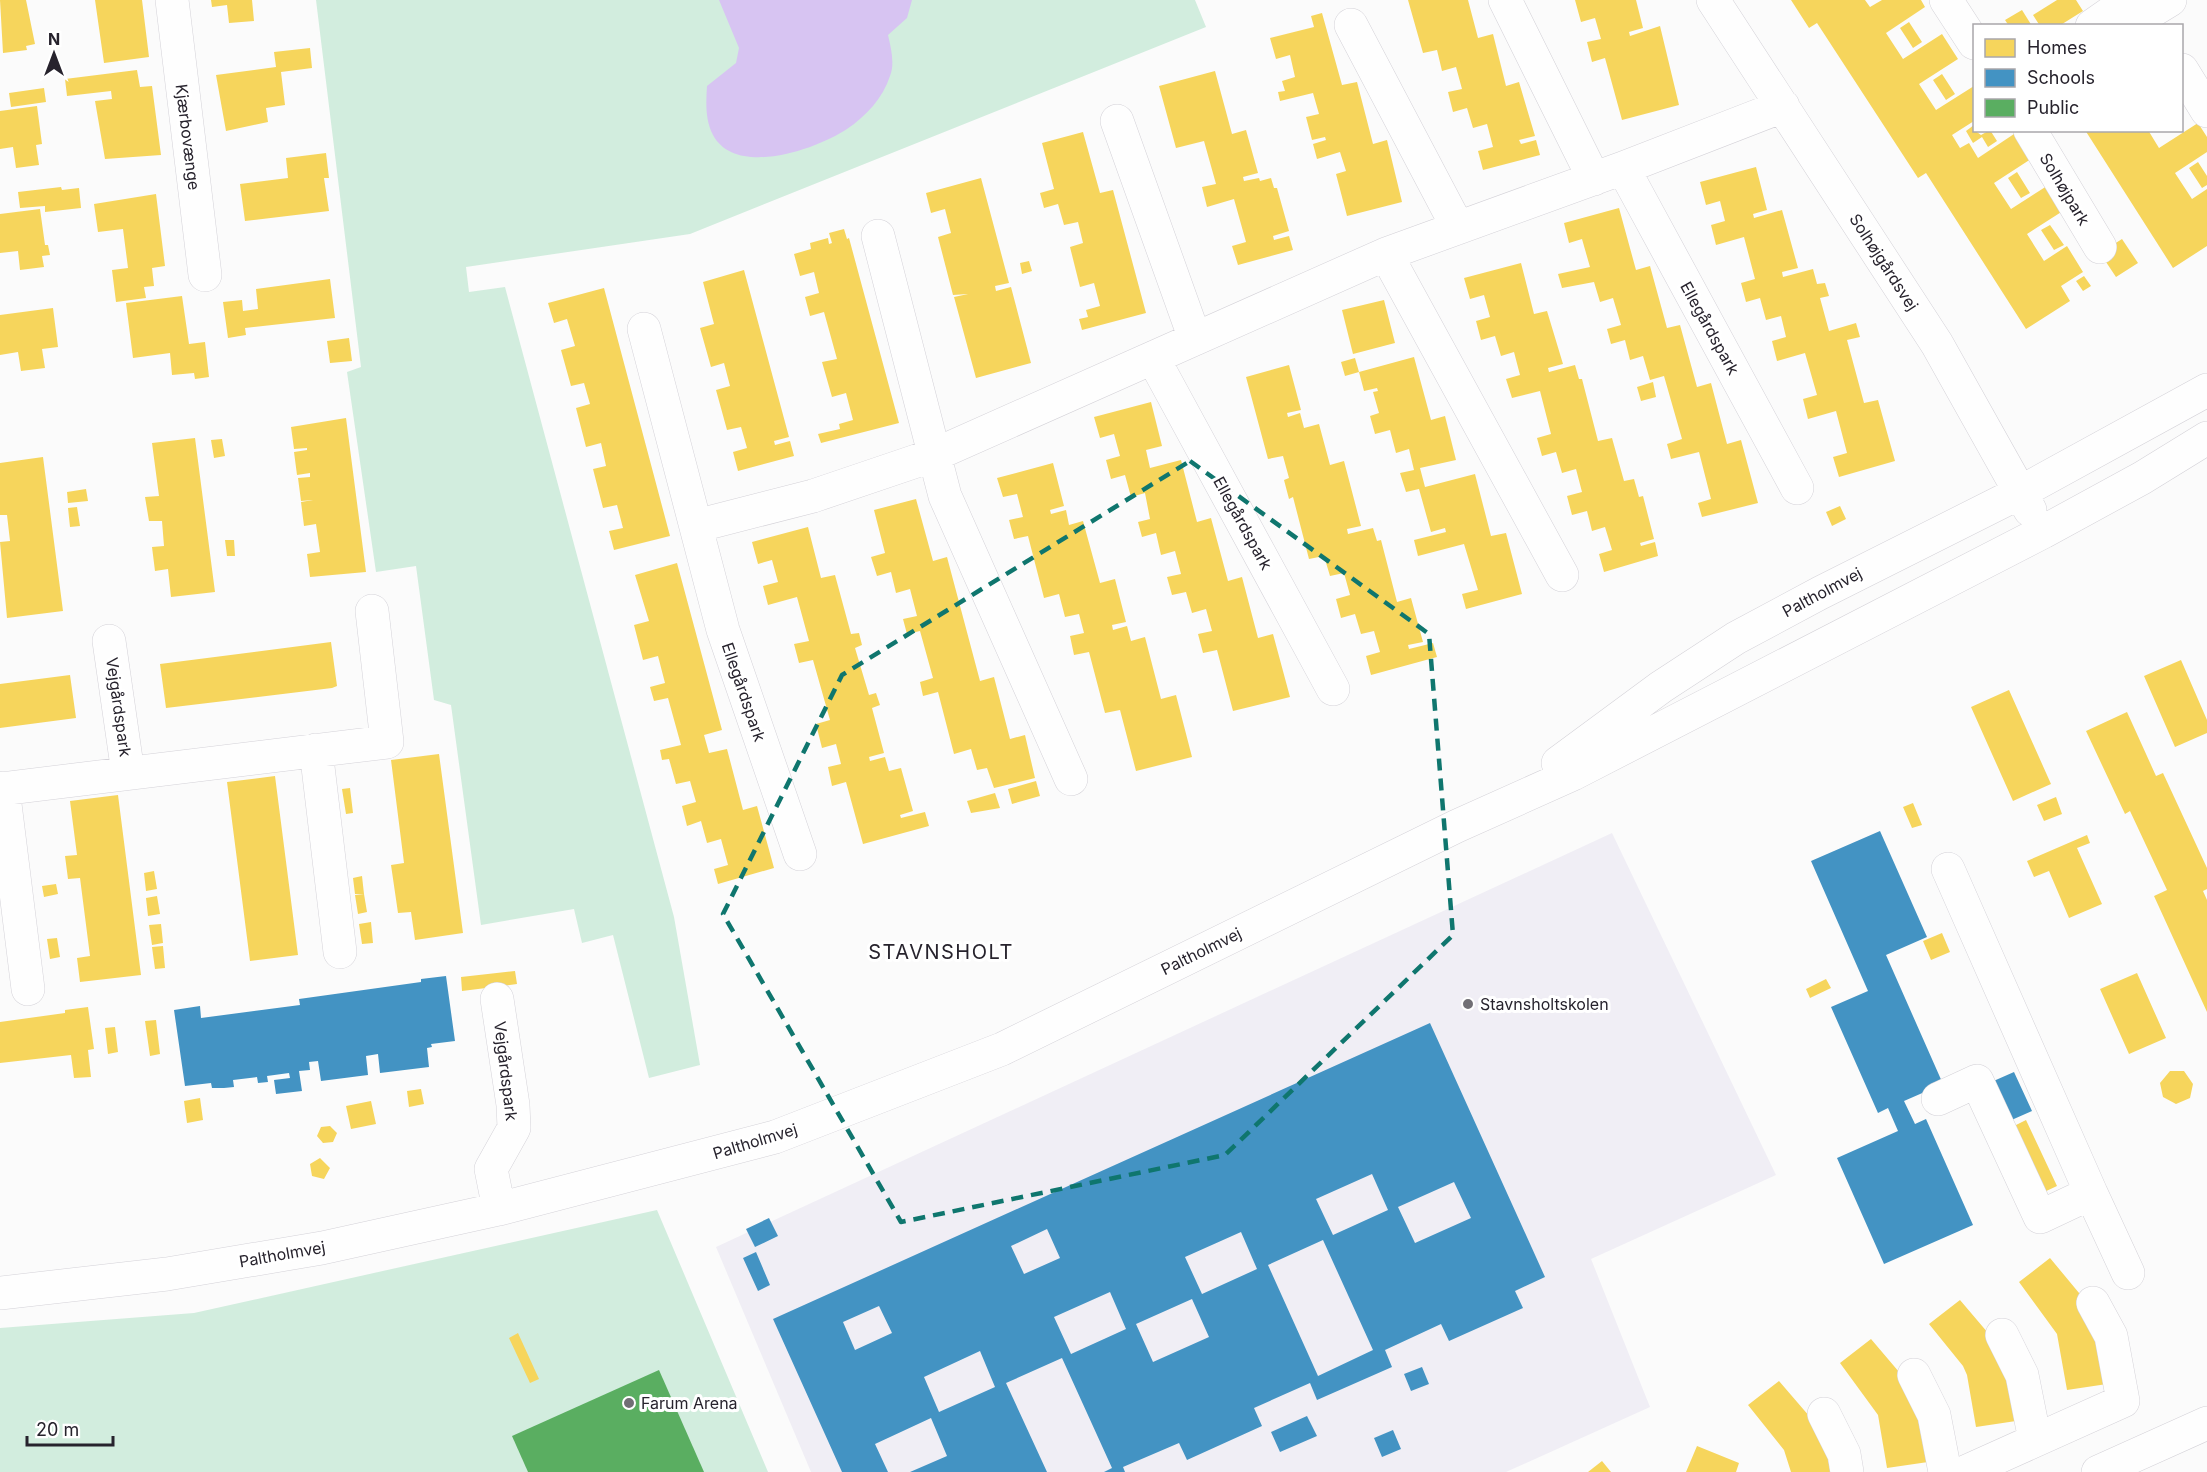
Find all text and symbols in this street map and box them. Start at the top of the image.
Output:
north arrow [24,24,84,84]
legend [1973,24,2183,132]
text: N [48,29,60,49]
text: Homes [2027,37,2087,58]
text: Schools [2027,67,2095,88]
street label: Kjærbovænge [172,83,204,191]
text: Public [2027,97,2079,118]
street label: Solhøjpark [2036,149,2094,229]
street label: Solhøjgårdsvej [1845,210,1923,314]
street label: Ellegårdspark [1676,278,1744,378]
street label: Ellegårdspark [1209,473,1277,573]
street label: Paltholmvej [1779,563,1865,621]
street label: Ellegårdspark [718,640,770,744]
street label: Vejgårdspark [102,656,136,758]
street label: Paltholmvej [1157,923,1245,979]
district label: STAVNSHOLT [868,940,1014,964]
place label: Stavnsholtskolen [1480,994,1609,1014]
marker: Stavnsholtskolen [1461,997,1475,1011]
street label: Vejgårdspark [490,1020,522,1122]
street label: Paltholmvej [710,1119,800,1163]
street label: Paltholmvej [237,1237,327,1271]
place label: Farum Arena [641,1393,738,1413]
marker: Farum Arena [622,1396,636,1410]
scale bar [27,1409,112,1447]
text: 20 m [36,1419,79,1440]

